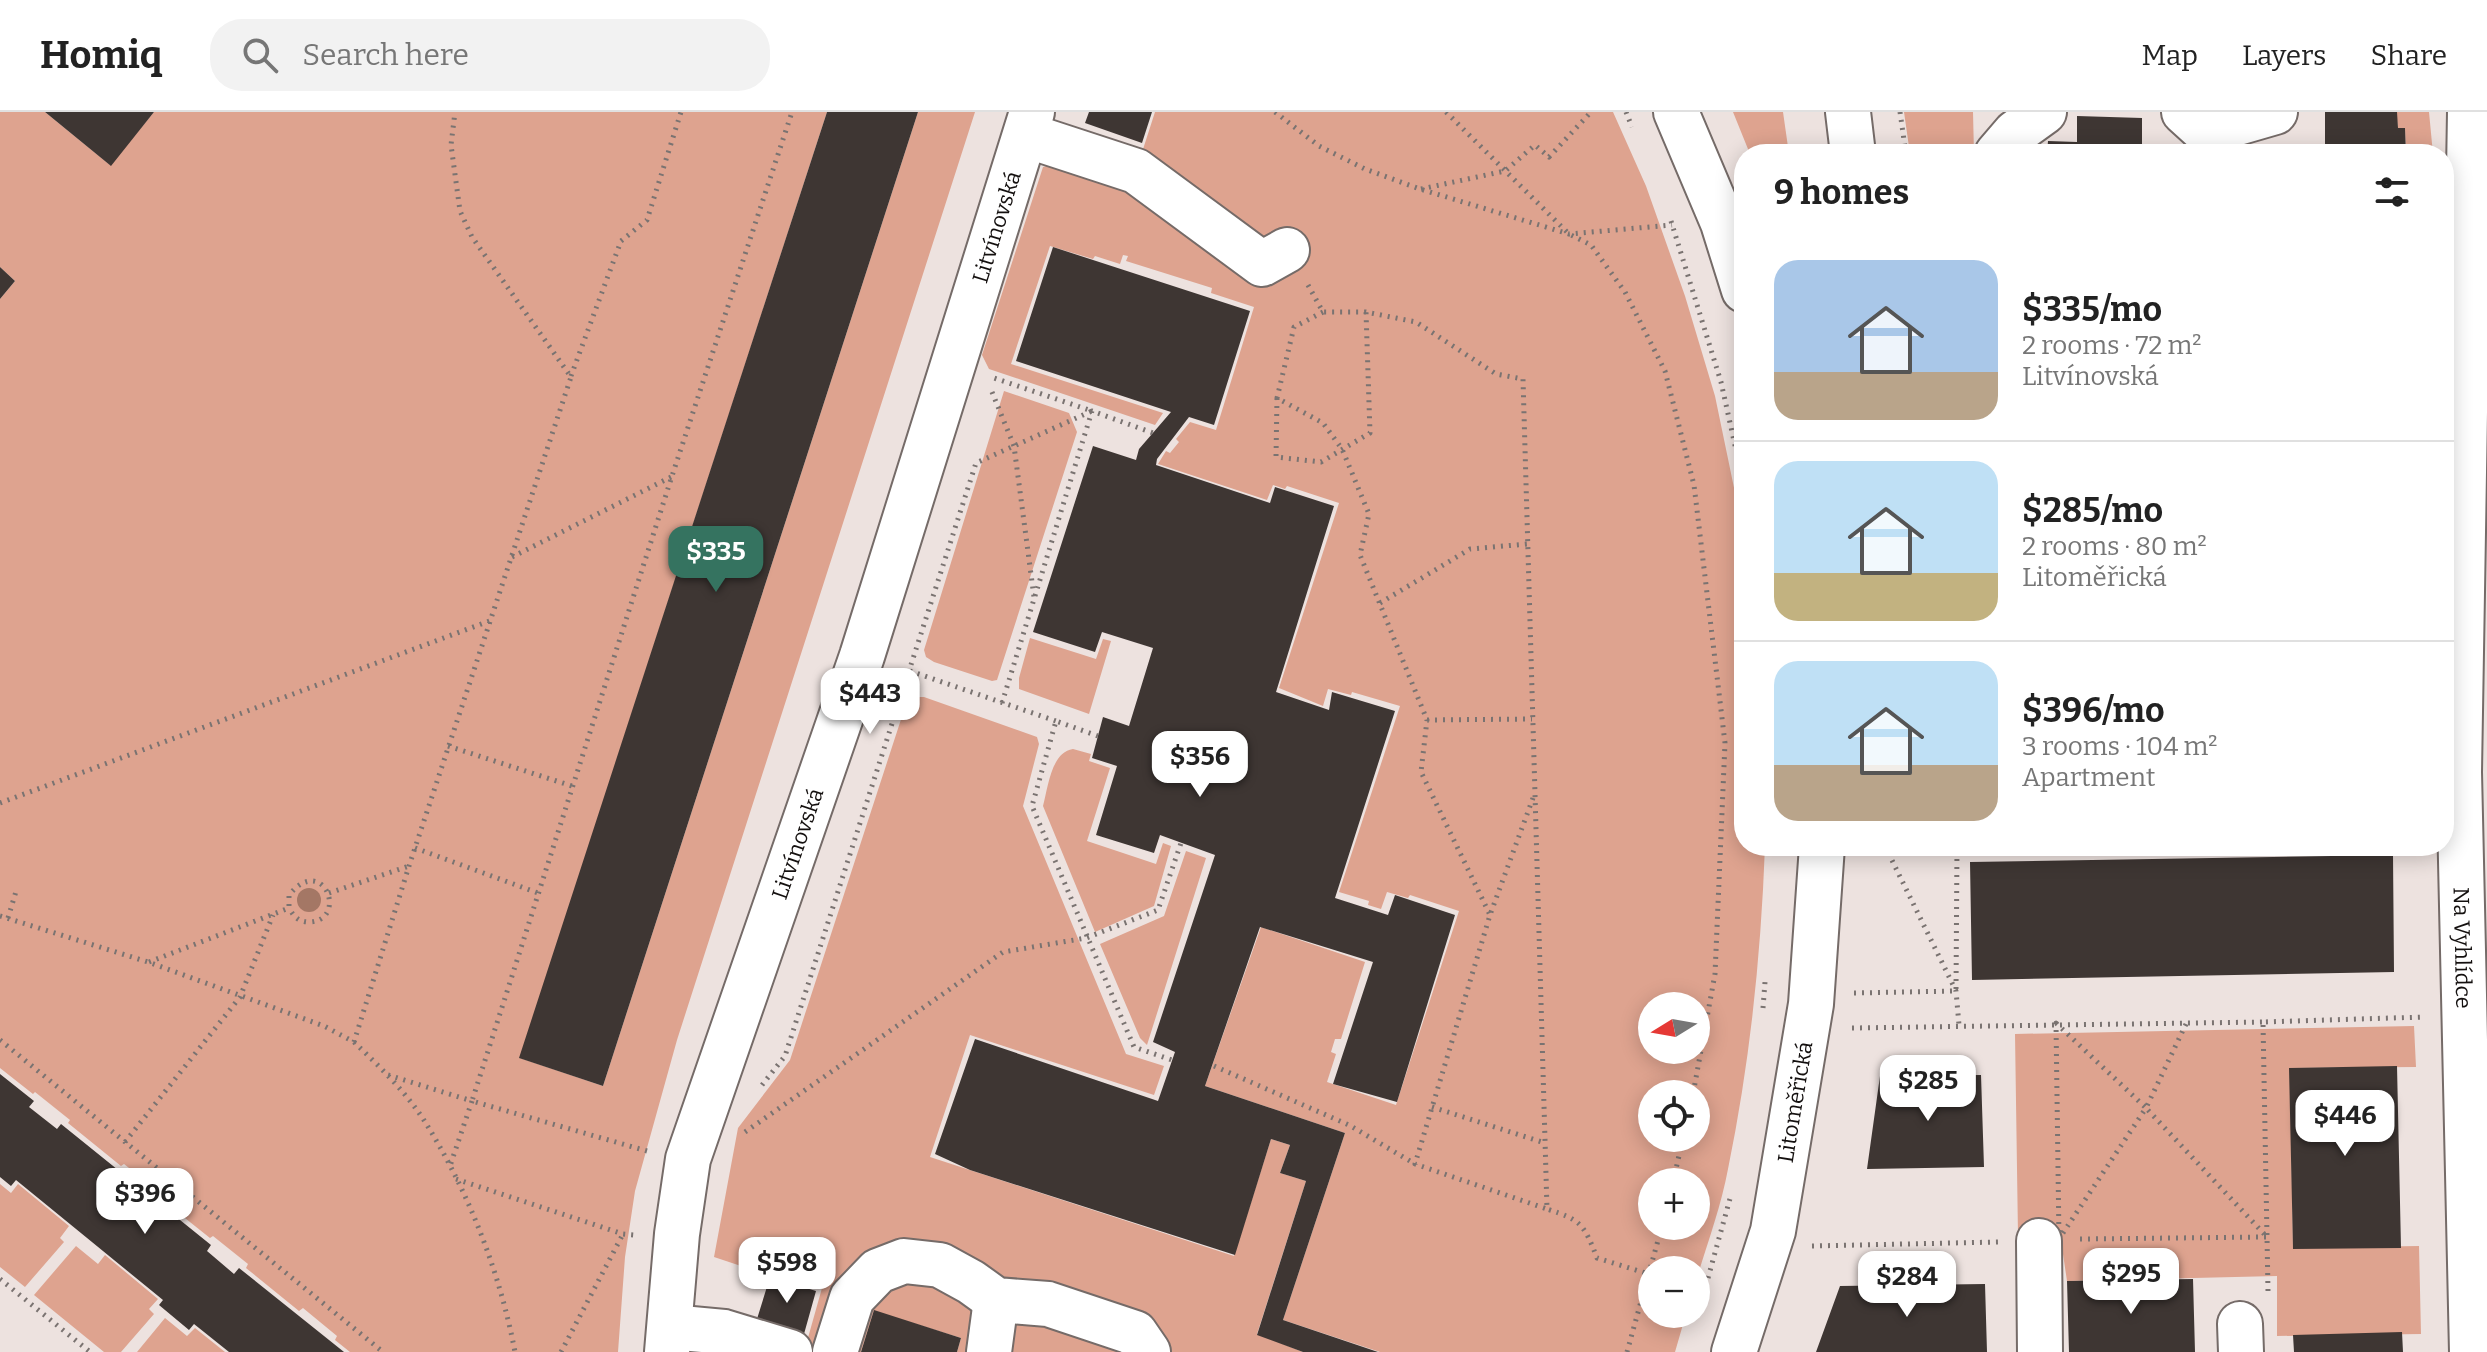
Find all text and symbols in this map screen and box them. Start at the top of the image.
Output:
search box [210,19,770,91]
text: Homiq [40,32,162,78]
icon: search [238,33,282,77]
text: Search here [302,37,469,73]
text: Map [2141,39,2198,72]
text: Layers [2242,39,2326,72]
text: Share [2370,39,2447,72]
street label: Litvínovská [966,168,1027,286]
icon: filters [2370,170,2414,214]
text: 9 homes [1774,172,1909,213]
text: $335/mo [2022,289,2162,330]
icon: home [1838,292,1934,388]
text: 2 rooms · 72 m² [2022,330,2202,361]
text: Litvínovská [2022,361,2159,392]
text: $285/mo [2022,490,2163,531]
icon: home [1838,493,1934,589]
pin: $335 [669,526,763,594]
text: 2 rooms · 80 m² [2022,531,2207,562]
text: $335 [686,536,746,567]
text: Litoměřická [2022,562,2167,593]
pin: $443 [823,668,917,736]
text: $443 [839,678,901,709]
text: $396/mo [2022,690,2165,731]
icon: home [1838,693,1934,789]
pin: $356 [1153,731,1247,799]
text: 3 rooms · 104 m² [2022,731,2218,762]
text: $356 [1170,741,1230,772]
text: Apartment [2022,762,2155,793]
street label: Litvínovská [766,785,829,903]
street label: Na Vyhlídce [2448,887,2477,1009]
north arrow [1638,992,1710,1064]
map controls [1638,992,1710,1328]
street label: Litoměřická [1772,1039,1819,1165]
pin: $285 [1881,1055,1975,1123]
text: $285 [1898,1065,1958,1096]
button: locate [1638,1080,1710,1152]
pin: $446 [2298,1090,2392,1158]
text: $446 [2313,1100,2377,1131]
pin: $396 [98,1168,192,1236]
button: + [1638,1168,1710,1240]
text: $396 [114,1178,176,1209]
pin: $598 [740,1237,834,1305]
text: $598 [757,1247,817,1278]
pin: $295 [2084,1248,2178,1316]
pin: $284 [1860,1251,1954,1319]
button: − [1638,1256,1710,1328]
text: $295 [2101,1258,2161,1289]
text: $284 [1876,1261,1938,1292]

